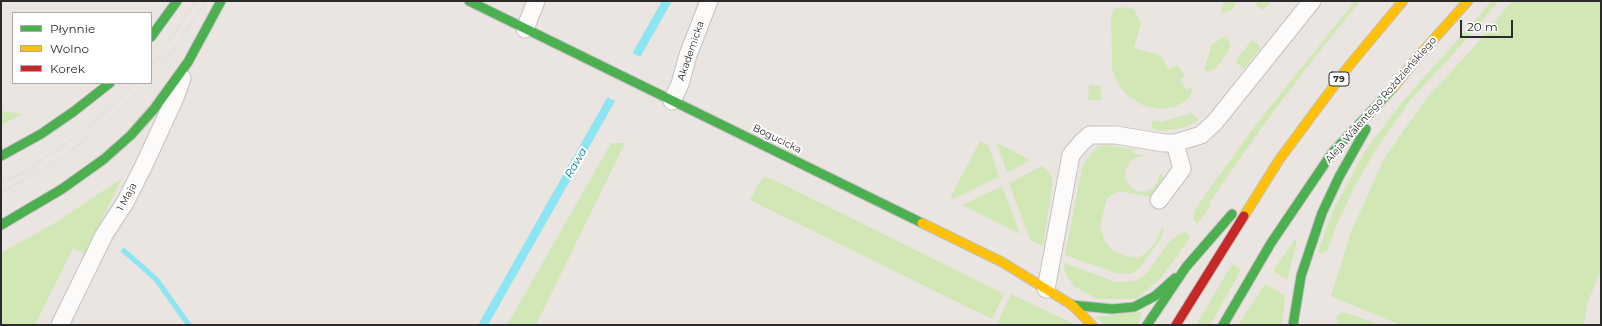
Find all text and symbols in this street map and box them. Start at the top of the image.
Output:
legend [12,12,152,84]
scale bar [1462,12,1515,38]
text: 20 m [1467,19,1498,34]
street label: Akademicka [675,20,707,82]
text: Płynnie [50,21,95,36]
street label: Aleja Walentego Roździeńskiego [1323,34,1439,166]
text: Wolno [50,41,89,56]
text: Korek [50,61,85,76]
road number: 79 [1329,72,1349,86]
street label: Bogucicka [751,122,803,156]
water label: Rawa [562,146,590,180]
street label: 1 Maja [114,181,140,213]

